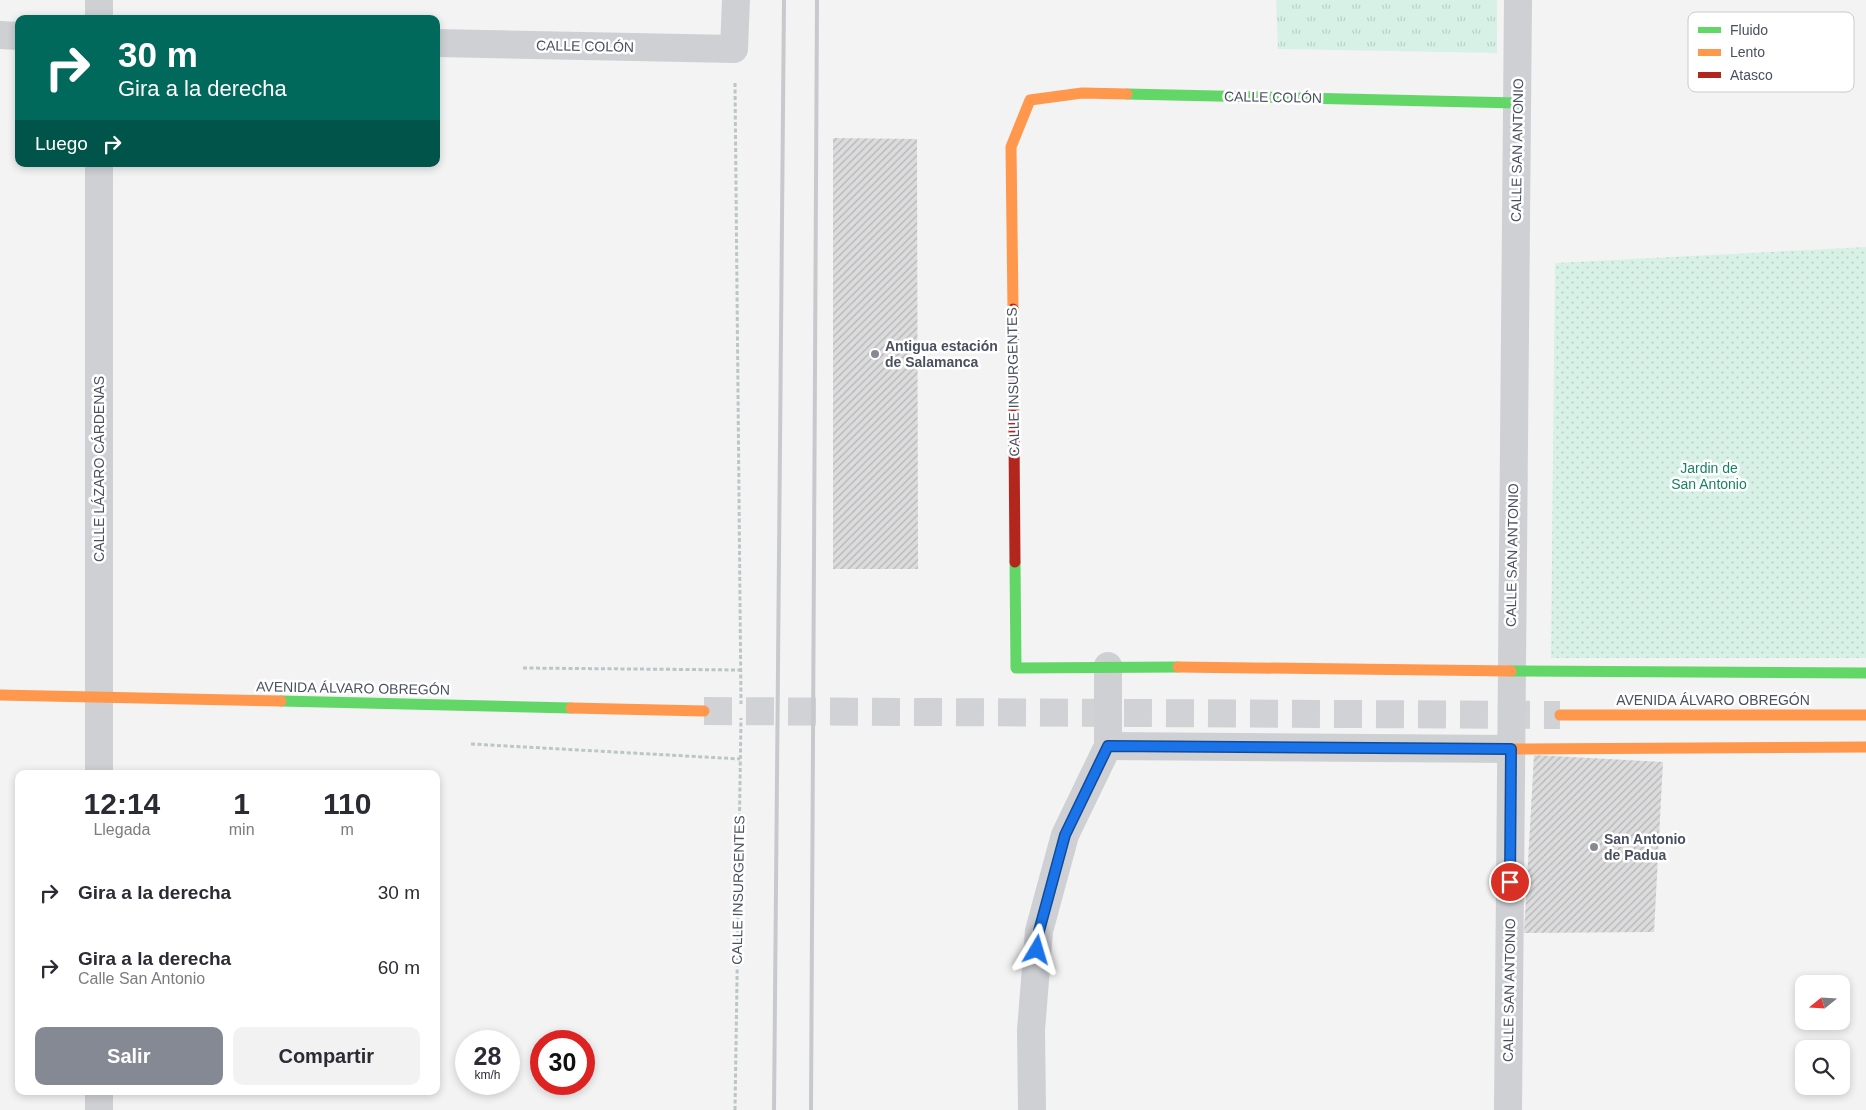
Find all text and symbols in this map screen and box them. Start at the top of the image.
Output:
legend [1688,12,1854,92]
text: Fluido [1730,22,1768,38]
icon: right [35,35,100,100]
text: 30 m [118,35,198,74]
street label: CALLE COLÓN [536,37,634,55]
text: Lento [1730,44,1765,60]
text: Atasco [1730,67,1773,83]
text: Gira a la derecha [118,76,287,101]
street label: CALLE SAN ANTONIO [1508,78,1526,222]
street label: CALLE COLÓN [1224,88,1322,106]
icon: right [98,130,126,158]
text: Luego [35,133,88,154]
street label: CALLE INSURGENTES [1004,307,1022,457]
place label: Antigua estación de Salamanca [885,338,998,370]
marker: Antigua estación de Salamanca [869,348,881,360]
street label: CALLE LÁZARO CÁRDENAS [91,376,107,562]
park label: Jardin de San Antonio [1671,460,1747,492]
street label: CALLE SAN ANTONIO [1503,483,1521,627]
street label: AVENIDA ÁLVARO OBREGÓN [256,678,450,698]
street label: AVENIDA ÁLVARO OBREGÓN [1616,692,1810,708]
text: 12:14 [84,787,160,820]
text: 1 [233,787,250,820]
text: 110 [323,787,371,820]
street label: CALLE INSURGENTES [729,815,747,965]
text: Llegada [93,821,150,838]
text: min [229,821,255,838]
text: m [341,821,354,838]
place label: San Antonio de Padua [1604,831,1686,863]
marker: San Antonio de Padua [1588,841,1600,853]
pin [1489,861,1531,903]
icon: arrive [1496,868,1524,896]
icon: right [35,879,63,907]
text: Gira a la derecha [78,882,231,903]
text: 30 m [378,882,420,903]
street label: CALLE SAN ANTONIO [1500,918,1518,1062]
position arrow [1010,923,1062,975]
text: Gira a la derecha [78,948,231,969]
icon: right [35,954,63,982]
text: 60 m [378,957,420,978]
text: Calle San Antonio [78,970,205,987]
north arrow [1795,975,1850,1030]
map controls [1795,975,1850,1095]
button: Salir [35,1027,223,1085]
button: Compartir [233,1027,420,1085]
speed limit sign: 30 [530,1030,595,1095]
button: search [1795,1040,1850,1095]
text: 28 [474,1042,501,1070]
text: km/h [474,1068,501,1082]

